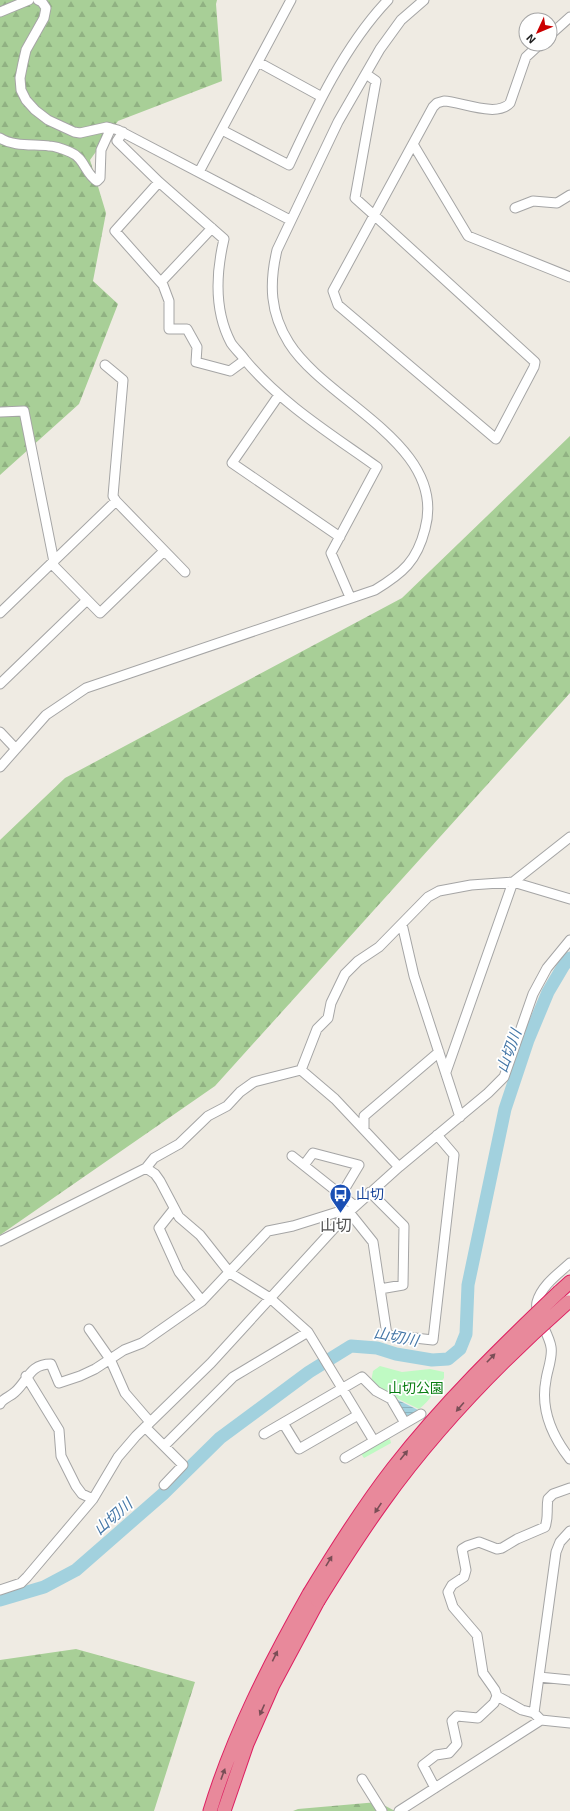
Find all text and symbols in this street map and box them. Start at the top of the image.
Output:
north arrow [518,12,558,52]
text: N [523,32,538,47]
water label: 山切川 [492,1025,525,1075]
bus stop icon: 山切 [327,1181,353,1214]
place label: 山切 [356,1185,384,1202]
district label: 山切 [320,1215,352,1234]
water label: 山切川 [372,1323,422,1350]
one-way arrow [486,1353,496,1363]
park label: 山切公園 [388,1379,444,1396]
one-way arrow [455,1402,464,1413]
one-way arrow [400,1449,408,1460]
water label: 山切川 [89,1493,137,1538]
one-way arrow [374,1503,382,1514]
one-way arrow [325,1555,332,1567]
one-way arrow [272,1650,279,1661]
one-way arrow [259,1705,265,1716]
one-way arrow [220,1768,226,1780]

